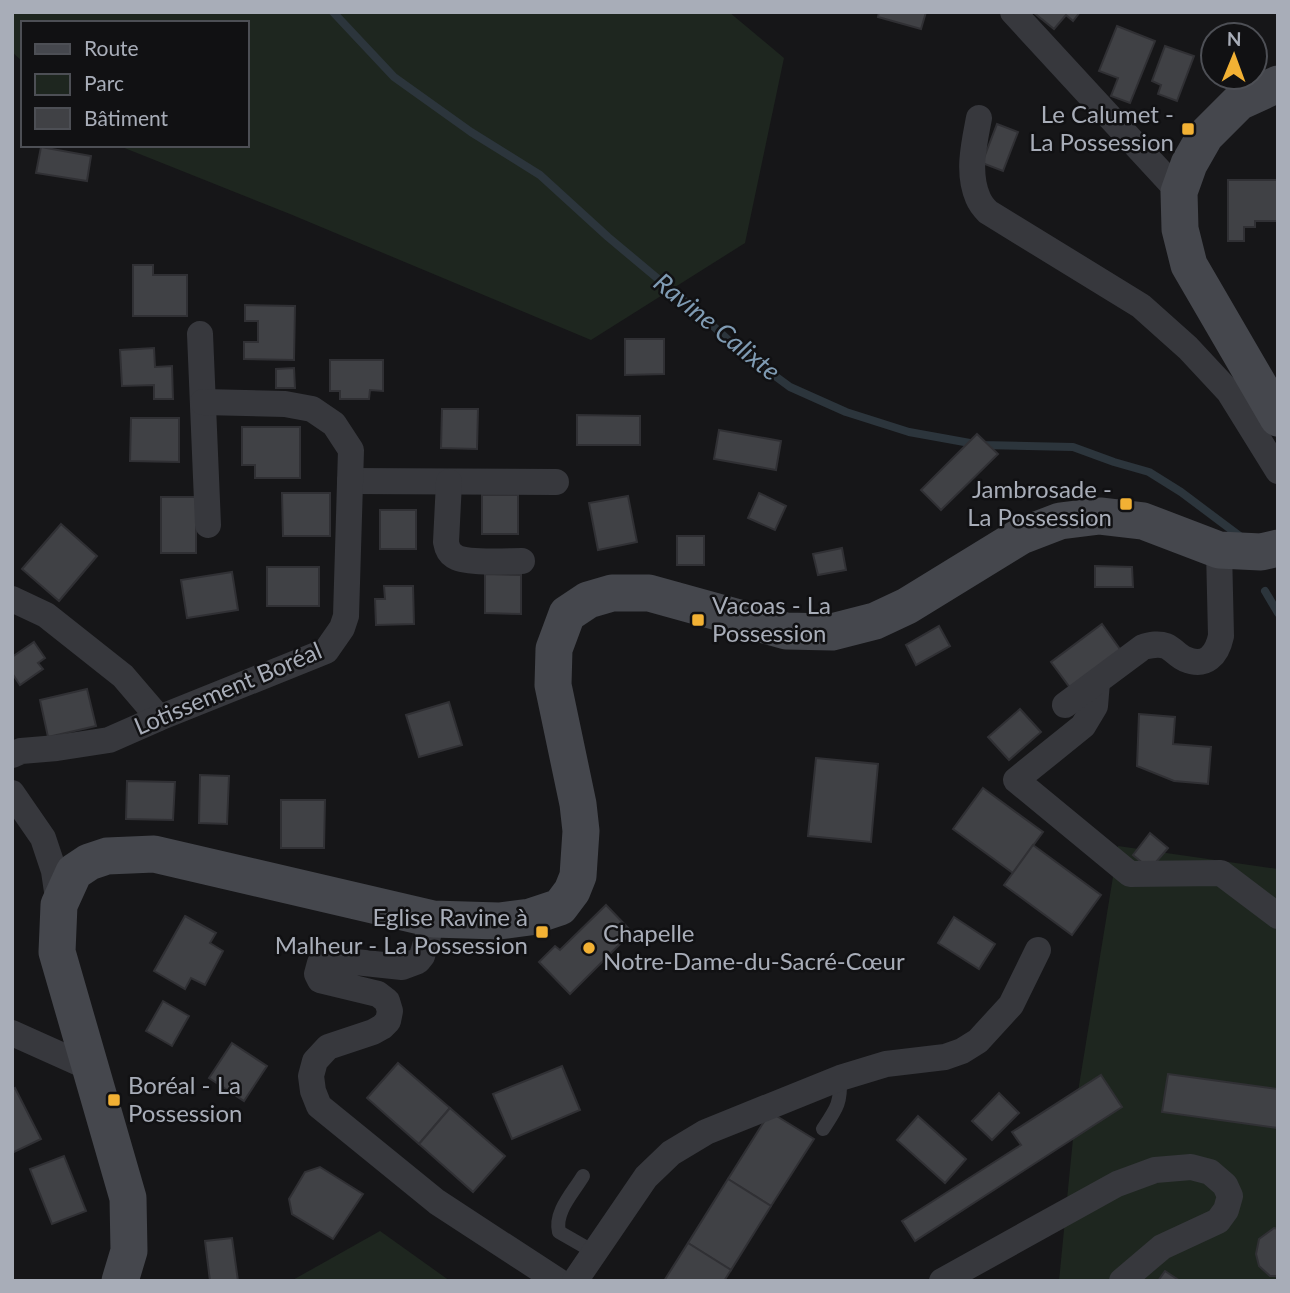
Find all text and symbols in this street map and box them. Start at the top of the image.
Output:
legend [21,21,248,147]
north arrow [1199,21,1269,91]
text: N [1227,27,1242,50]
text: Route [84,35,139,60]
text: Parc [84,70,124,95]
place label: Le Calumet - La Possession [1029,99,1174,156]
text: Bâtiment [84,105,169,130]
marker: Le Calumet - La Possession [1180,121,1196,137]
water label: Ravine Calixte [648,266,787,387]
place label: Jambrosade - La Possession [967,474,1112,531]
marker: Jambrosade - La Possession [1118,496,1134,512]
place label: Vacoas - La Possession [712,590,831,647]
marker: Vacoas - La Possession [690,612,706,628]
street label: Lotissement Boréal [129,635,326,740]
place label: Eglise Ravine à Malheur - La Possession [275,902,528,959]
place label: Chapelle Notre-Dame-du-Sacré-Cœur [603,918,905,975]
marker: Eglise Ravine à Malheur - La Possession [534,924,550,940]
marker: Chapelle Notre-Dame-du-Sacré-Cœur [581,940,597,956]
place label: Boréal - La Possession [128,1070,242,1127]
marker: Boréal - La Possession [106,1092,122,1108]

